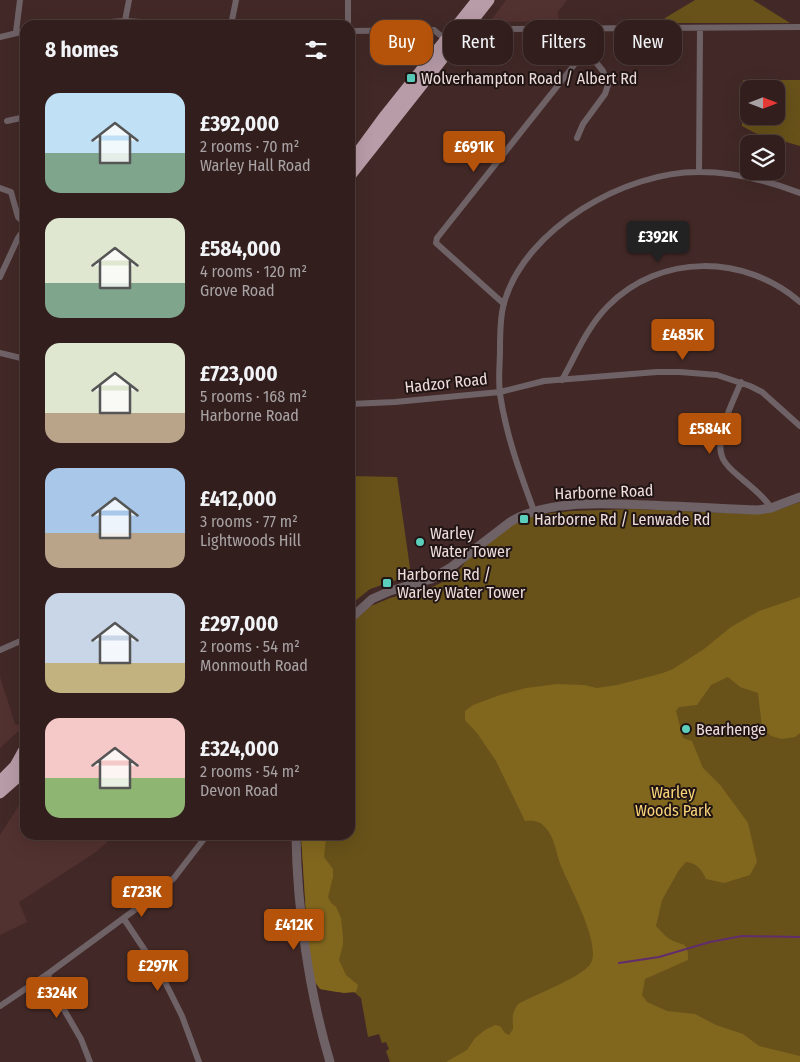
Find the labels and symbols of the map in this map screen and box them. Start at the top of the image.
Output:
place label: Wolverhampton Road / Albert Rd [421,69,637,88]
marker: Wolverhampton Road / Albert Rd [405,72,417,84]
north arrow [740,80,785,125]
pin: £691K [439,130,509,173]
pin: £392K [623,220,693,263]
pin: £485K [648,318,718,361]
street label: Hadzor Road [404,369,488,397]
pin: £584K [675,412,745,455]
street label: Harborne Road [554,481,654,503]
place label: Harborne Rd / Lenwade Rd [534,510,710,529]
marker: Harborne Rd / Lenwade Rd [518,513,530,525]
place label: Warley Water Tower [430,524,511,561]
marker: Warley Water Tower [414,536,426,548]
place label: Harborne Rd / Warley Water Tower [397,565,526,602]
marker: Harborne Rd / Warley Water Tower [381,577,393,589]
place label: Bearhenge [696,720,766,739]
marker: Bearhenge [680,723,692,735]
park label: Warley Woods Park [635,783,712,820]
pin: £723K [107,876,177,918]
pin: £412K [259,908,329,951]
pin: £297K [123,950,193,992]
pin: £324K [22,976,92,1019]

